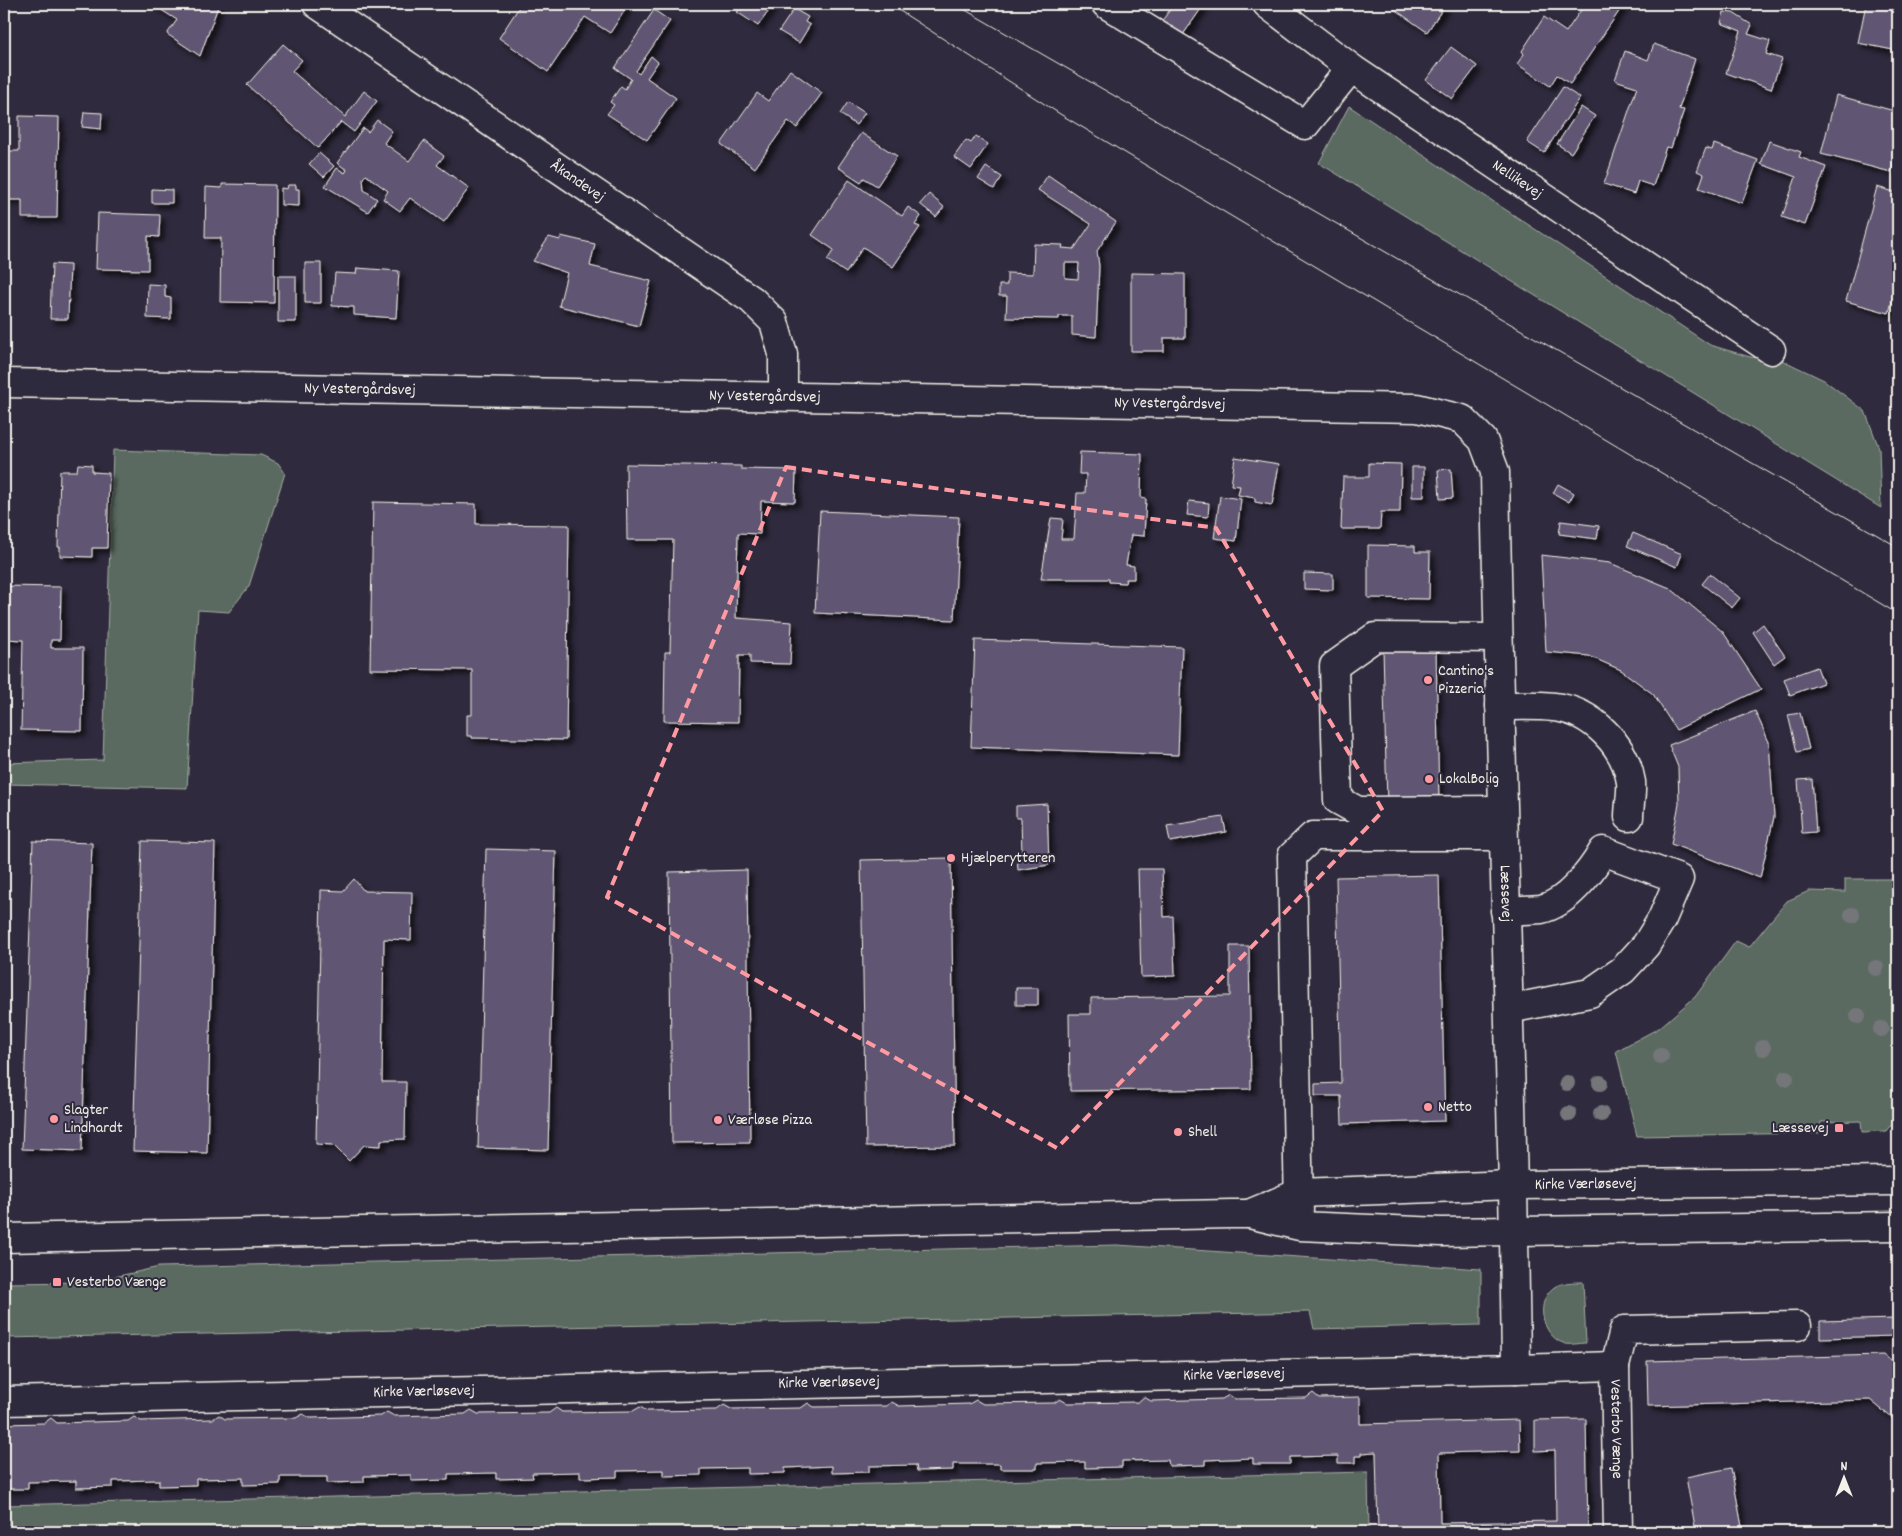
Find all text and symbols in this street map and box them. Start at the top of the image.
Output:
street label: Åkandevej [545,154,610,208]
street label: Nellikevej [1487,154,1547,205]
street label: Ny Vestergårdsvej [304,377,416,402]
street label: Ny Vestergårdsvej [709,384,821,409]
street label: Ny Vestergårdsvej [1114,391,1226,416]
place label: Cantino's Pizzeria [1438,660,1494,701]
marker: Cantino's Pizzeria [1422,674,1434,686]
place label: LokalBolig [1439,768,1499,791]
marker: LokalBolig [1423,773,1435,785]
place label: Hjælperytteren [961,847,1055,870]
marker: Hjælperytteren [945,852,957,864]
street label: Læssevej [1493,865,1518,922]
place label: Netto [1438,1096,1472,1119]
place label: Slagter Lindhardt [64,1099,123,1140]
marker: Netto [1422,1101,1434,1113]
place label: Værløse Pizza [728,1109,812,1132]
marker: Slagter Lindhardt [48,1113,60,1125]
marker: Værløse Pizza [712,1114,724,1126]
place label: Læssevej [1772,1117,1829,1140]
place label: Shell [1188,1121,1217,1144]
marker: Læssevej [1833,1122,1845,1134]
marker: Shell [1172,1126,1184,1138]
street label: Kirke Værløsevej [1535,1172,1637,1196]
place label: Vesterbo Vænge [67,1271,166,1294]
marker: Vesterbo Vænge [51,1276,63,1288]
street label: Kirke Værløsevej [1183,1363,1285,1387]
street label: Kirke Værløsevej [778,1371,880,1395]
street label: Vesterbo Vænge [1604,1379,1629,1479]
street label: Kirke Værløsevej [373,1380,475,1404]
north arrow [1820,1454,1870,1504]
text: N [1841,1457,1848,1477]

